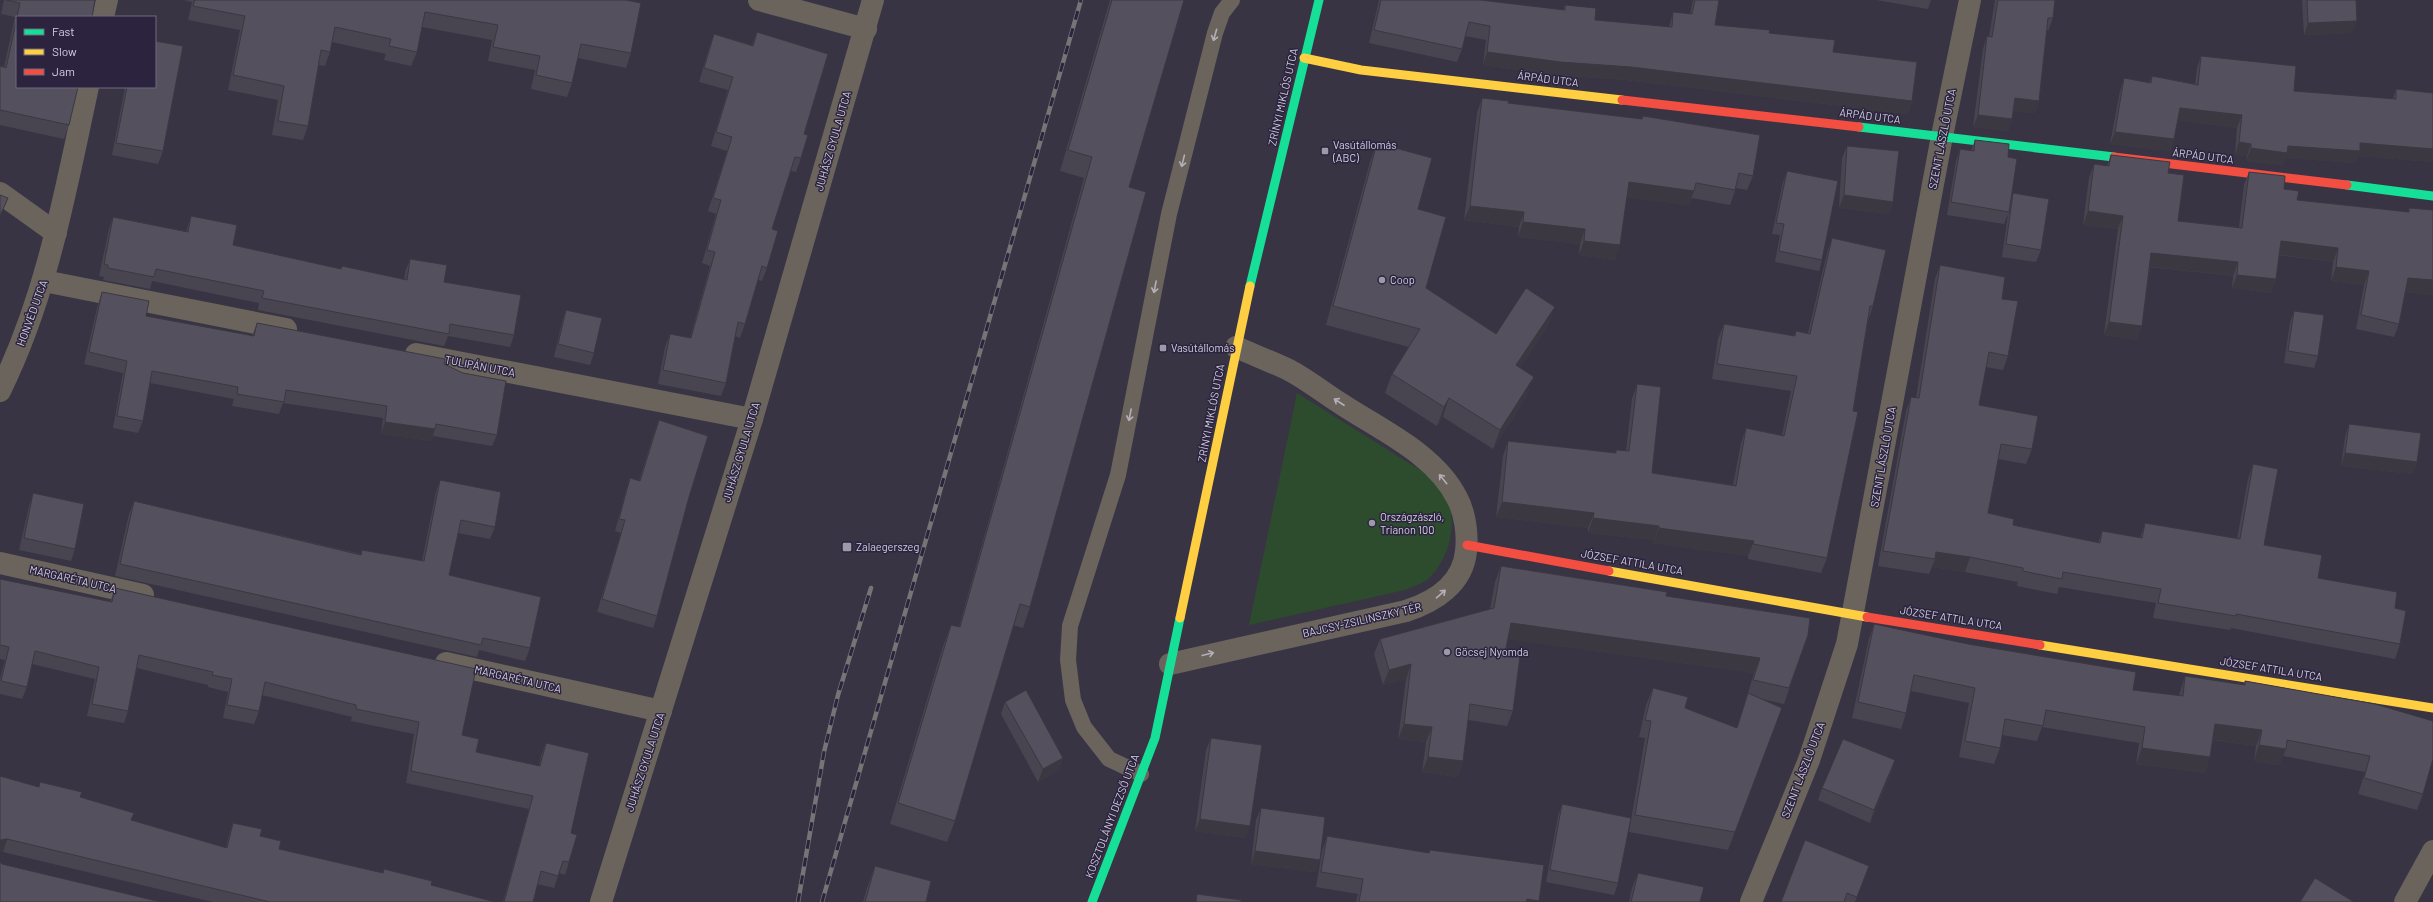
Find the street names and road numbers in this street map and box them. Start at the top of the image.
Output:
street label: ZRÍNYI MIKLÓS UTCA [1265,47,1300,147]
street label: ÁRPÁD UTCA [1517,68,1580,89]
street label: SZENT LÁSZLÓ UTCA [1925,87,1958,190]
street label: JUHÁSZ GYULA UTCA [812,89,853,192]
street label: ÁRPÁD UTCA [1839,105,1902,126]
street label: ÁRPÁD UTCA [2172,145,2235,166]
street label: HONVÉD UTCA [14,278,50,348]
street label: TULIPÁN UTCA [444,352,517,379]
street label: ZRÍNYI MIKLÓS UTCA [1195,362,1226,463]
street label: JUHÁSZ GYULA UTCA [719,400,762,503]
street label: SZENT LÁSZLÓ UTCA [1867,405,1898,508]
street label: JÓZSEF ATTILA UTCA [1580,546,1685,577]
street label: MARGARÉTA UTCA [28,562,118,595]
street label: BAJCSY-ZSILINSZKY TÉR [1301,599,1423,640]
street label: JÓZSEF ATTILA UTCA [1899,603,2004,632]
street label: JÓZSEF ATTILA UTCA [2219,654,2324,683]
street label: MARGARÉTA UTCA [473,662,563,695]
street label: JUHÁSZ GYULA UTCA [622,710,667,813]
street label: SZENT LÁSZLÓ UTCA [1778,720,1827,820]
street label: KOSZTOLÁNYI DEZSŐ UTCA [1082,752,1141,880]

